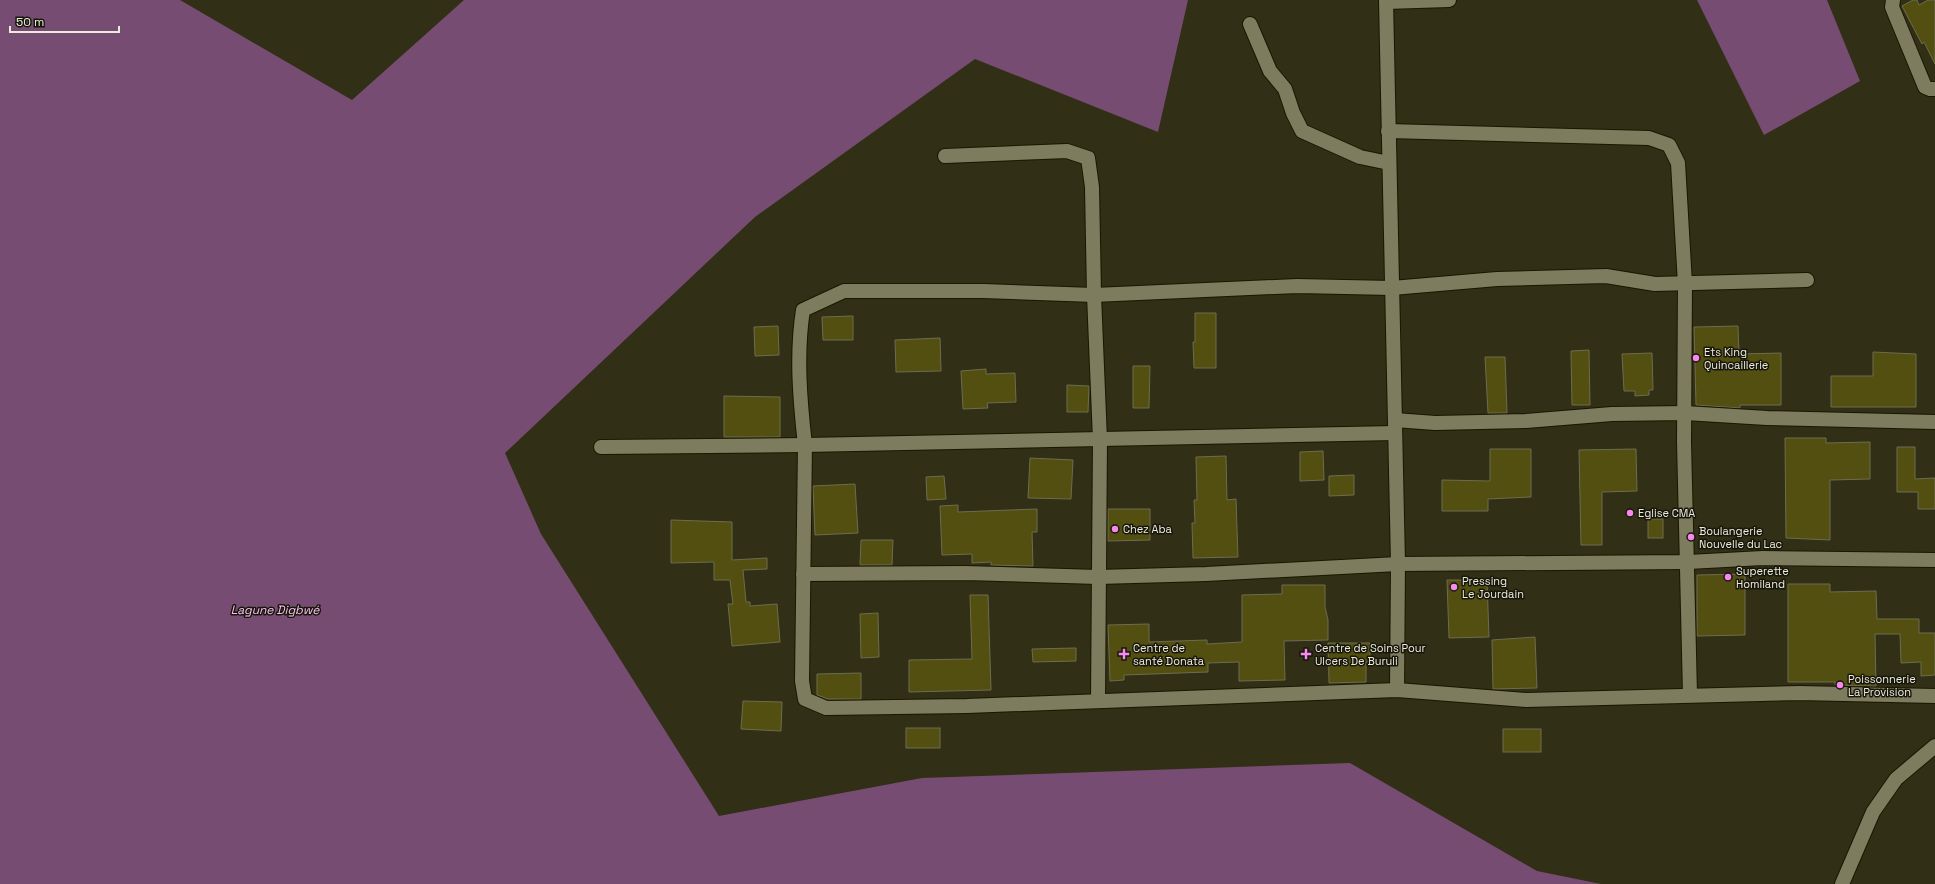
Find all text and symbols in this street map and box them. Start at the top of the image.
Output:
scale bar [10,8,119,34]
text: 50 m [16,14,44,30]
place label: Ets King Quincaillerie [1704,345,1768,372]
marker: Ets King Quincaillerie [1691,353,1701,363]
place label: Eglise CMA [1638,506,1695,520]
marker: Eglise CMA [1625,508,1635,518]
place label: Chez Aba [1123,522,1173,536]
marker: Chez Aba [1110,524,1120,534]
place label: Boulangerie Nouvelle du Lac [1699,524,1782,551]
marker: Boulangerie Nouvelle du Lac [1686,532,1696,542]
place label: Superette Homiland [1736,564,1789,591]
marker: Superette Homiland [1723,572,1733,582]
place label: Pressing Le Jourdain [1462,574,1524,601]
marker: Pressing Le Jourdain [1449,582,1459,592]
water label: Lagune Digbwé [231,602,320,618]
place label: Centre de santé Donata [1133,641,1205,668]
place label: Centre de Soins Pour Ulcers De Buruli [1315,641,1426,668]
marker: Centre de santé Donata [1118,648,1130,660]
marker: Centre de Soins Pour Ulcers De Buruli [1300,648,1312,660]
place label: Poissonnerie La Provision [1848,672,1916,699]
marker: Poissonnerie La Provision [1835,680,1845,690]

